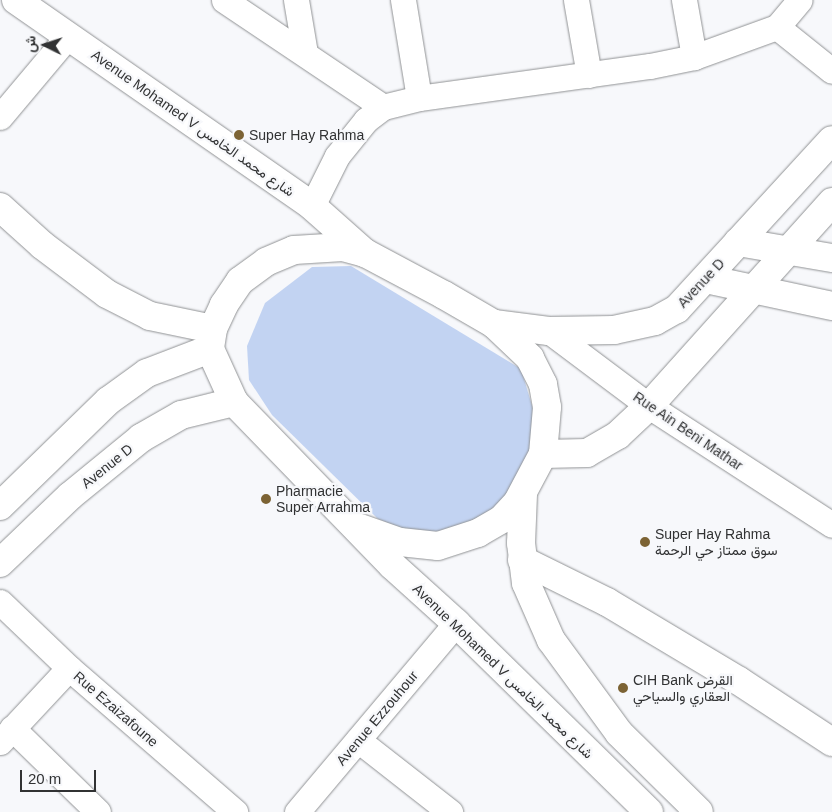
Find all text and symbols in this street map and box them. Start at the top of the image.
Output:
north arrow [20,20,70,70]
text: ش [21,35,39,53]
street label: Avenue Mohamed V شارع محمد الخامس [88,46,298,200]
place label: Super Hay Rahma [249,127,364,143]
marker: Super Hay Rahma [233,129,245,141]
street label: Avenue D [674,255,728,311]
street label: Rue Ain Beni Mathar [630,388,746,474]
street label: Avenue D [78,440,136,492]
place label: Pharmacie Super Arrahma [276,483,371,516]
marker: Pharmacie Super Arrahma [260,493,272,505]
place label: Super Hay Rahma سوق ممتاز حي الرحمة [655,526,778,558]
marker: Super Hay Rahma سوق ممتاز حي الرحمة [639,536,651,548]
street label: Avenue Mohamed V شارع محمد الخامس [409,580,597,762]
street label: Avenue Ezzouhour [333,667,421,769]
street label: Rue Ezaizafoune [70,668,162,750]
place label: CIH Bank القرض العقاري والسياحي [633,672,733,704]
marker: CIH Bank القرض العقاري والسياحي [617,682,629,694]
scale bar [22,760,99,792]
text: 20 m [28,770,61,787]

